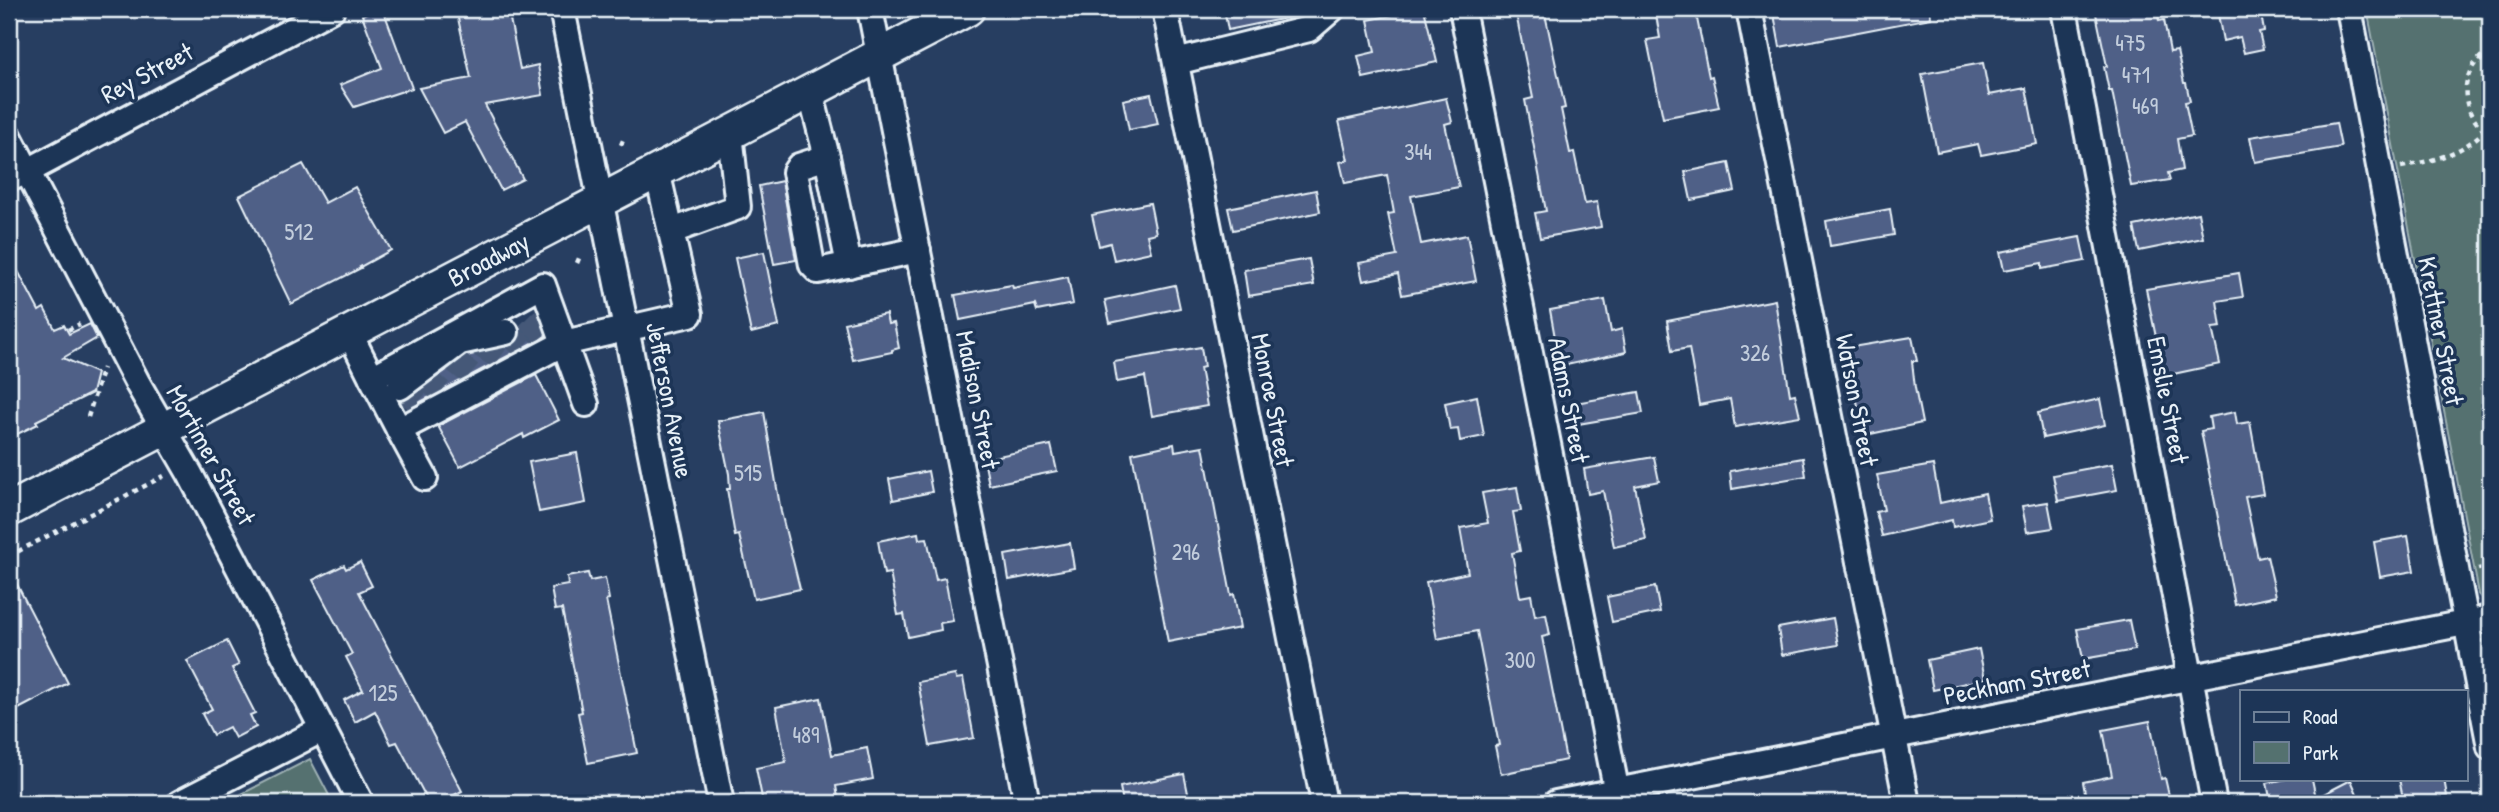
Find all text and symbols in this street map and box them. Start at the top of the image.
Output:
house number: 475 [2115,27,2145,58]
street label: Rey Street [95,33,200,111]
house number: 471 [2122,59,2150,90]
house number: 469 [2132,90,2158,121]
house number: 344 [1404,136,1432,167]
house number: 512 [285,216,314,247]
street label: Broadway [441,223,535,295]
street label: Krettner Street [2410,254,2473,409]
street label: Jefferson Avenue [638,319,703,481]
street label: Madison Street [948,328,1009,473]
street label: Monroe Street [1243,330,1304,471]
street label: Watson Street [1828,331,1888,470]
street label: Emslie Street [2139,333,2198,467]
street label: Adams Street [1540,334,1599,467]
house number: 326 [1740,337,1770,368]
street label: Mortimer Street [158,378,265,532]
house number: 515 [734,457,762,488]
house number: 296 [1172,536,1200,567]
house number: 300 [1505,644,1535,675]
street label: Peckham Street [1940,650,2094,713]
house number: 125 [369,677,398,708]
legend [2240,690,2468,780]
text: Road [2303,702,2337,731]
house number: 489 [792,719,820,750]
text: Park [2303,738,2338,767]

